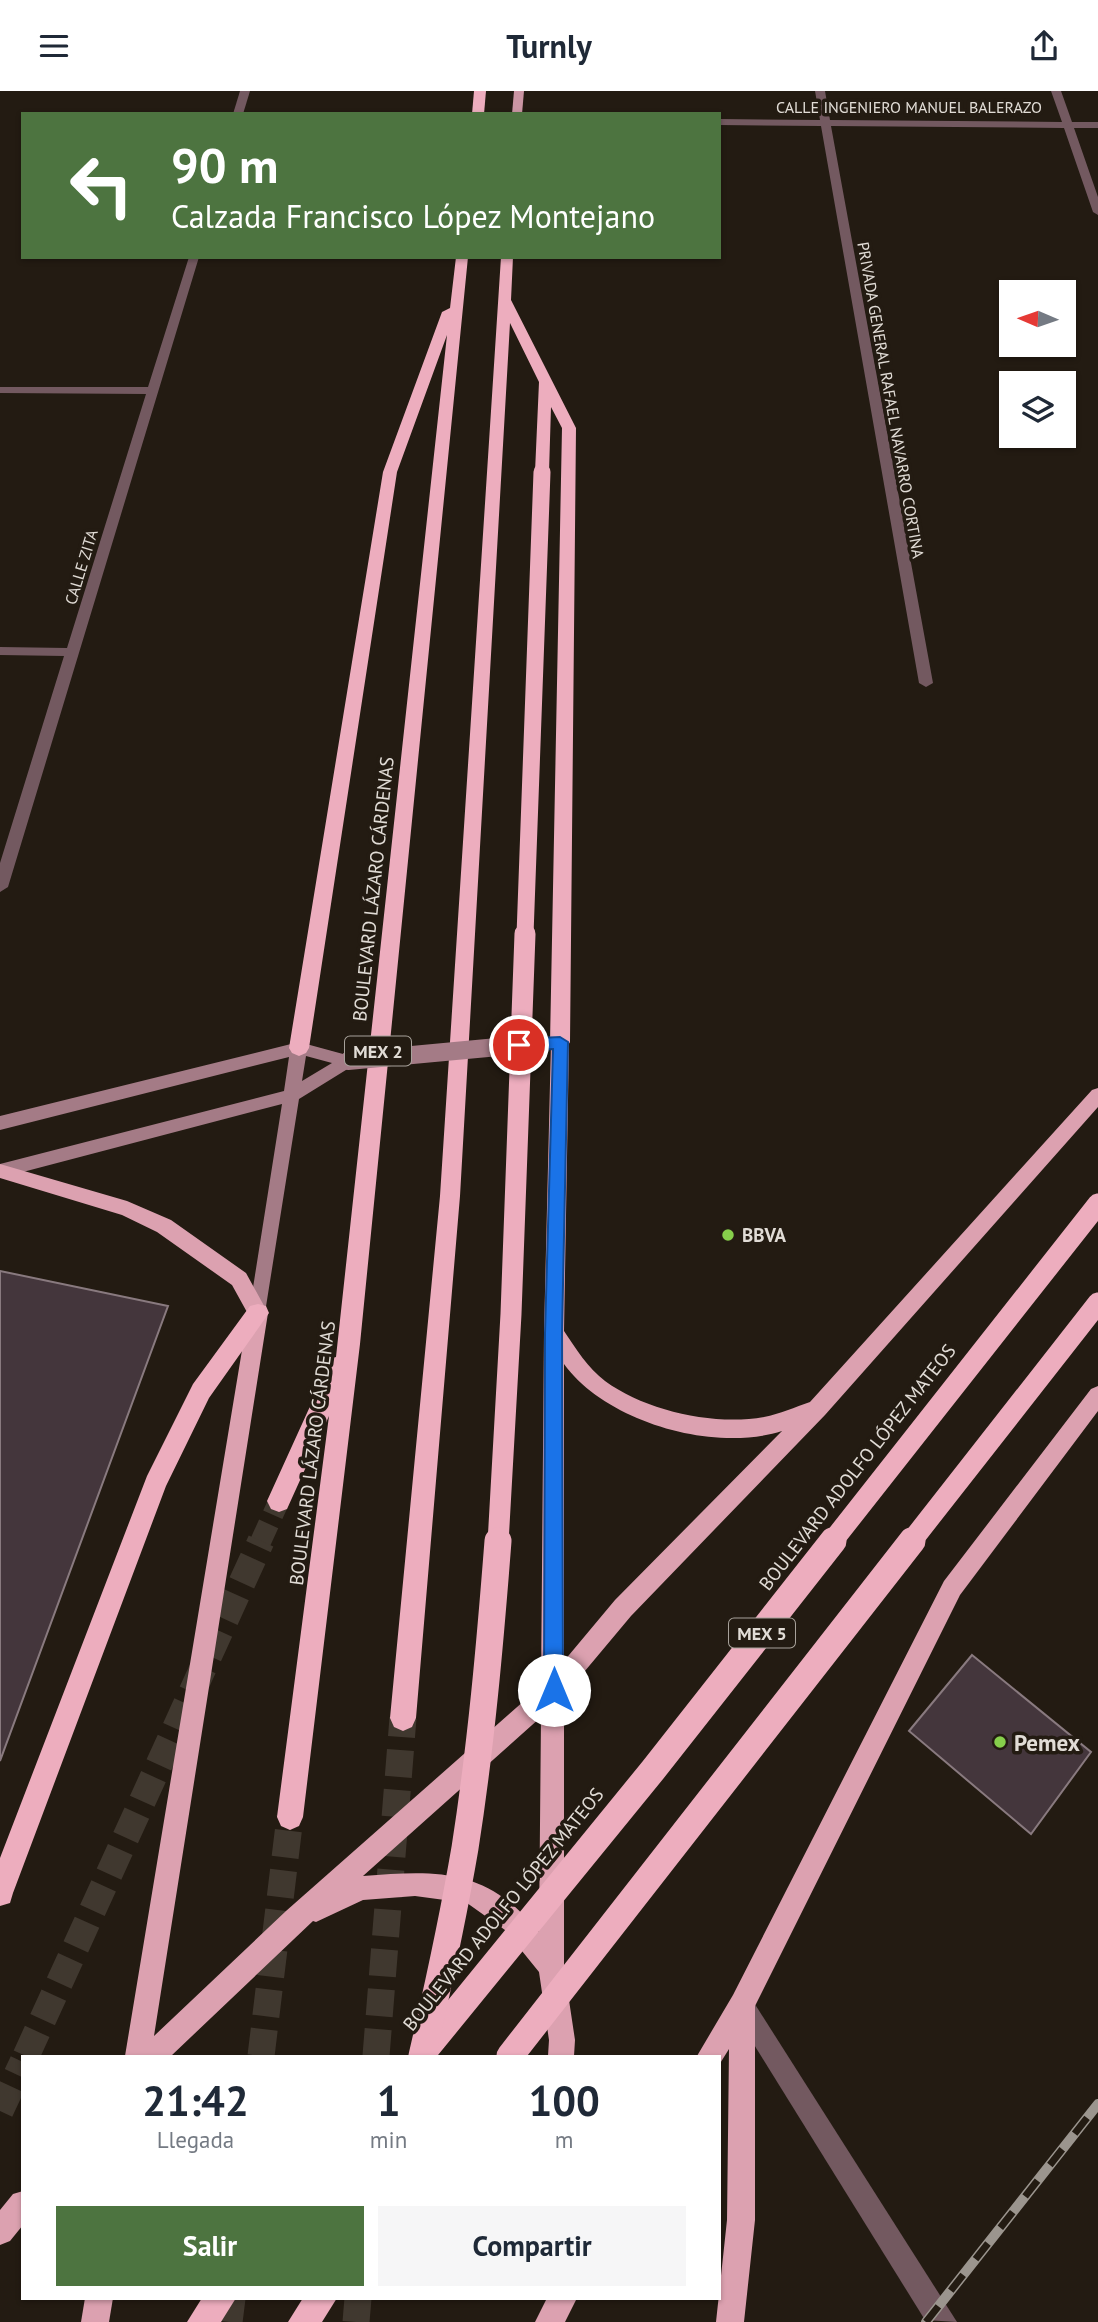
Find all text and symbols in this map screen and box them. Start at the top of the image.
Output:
text: Turnly [506,25,592,67]
icon: menu [35,27,73,65]
icon: share [1025,27,1063,65]
street label: CALLE INGENIERO MANUEL BALERAZO [776,97,1042,117]
text: 90 m [171,133,278,197]
icon: left [56,140,147,231]
text: Calzada Francisco López Montejano [171,195,655,237]
street label: PRIVADA GENERAL RAFAEL NAVARRO CORTINA [853,240,929,560]
north arrow [999,280,1076,357]
map controls [999,280,1076,448]
button: layers [999,371,1076,448]
street label: CALLE ZITA [60,526,102,607]
street label: BOULEVARD LÁZARO CÁRDENAS [347,755,399,1023]
pin [489,1015,549,1075]
icon: arrive [500,1026,538,1064]
road number: MEX 2 [345,1036,411,1065]
place label: BBVA [742,1223,787,1247]
marker: BBVA [720,1227,736,1243]
street label: BOULEVARD LÁZARO CÁRDENAS [284,1319,340,1587]
street label: BOULEVARD ADOLFO LÓPEZ MATEOS [753,1339,961,1595]
road number: MEX 5 [729,1618,795,1647]
position arrow [517,1653,591,1727]
place label: Pemex [1014,1728,1080,1757]
marker: Pemex [992,1734,1008,1750]
street label: BOULEVARD ADOLFO LÓPEZ MATEOS [397,1783,609,2035]
text: 21:42 [142,2073,249,2128]
text: 1 [377,2073,400,2128]
text: 100 [528,2073,600,2128]
text: Llegada [157,2125,234,2154]
text: min [370,2125,407,2154]
text: m [555,2125,573,2154]
button: Salir [56,2206,364,2286]
button: Compartir [378,2206,686,2286]

